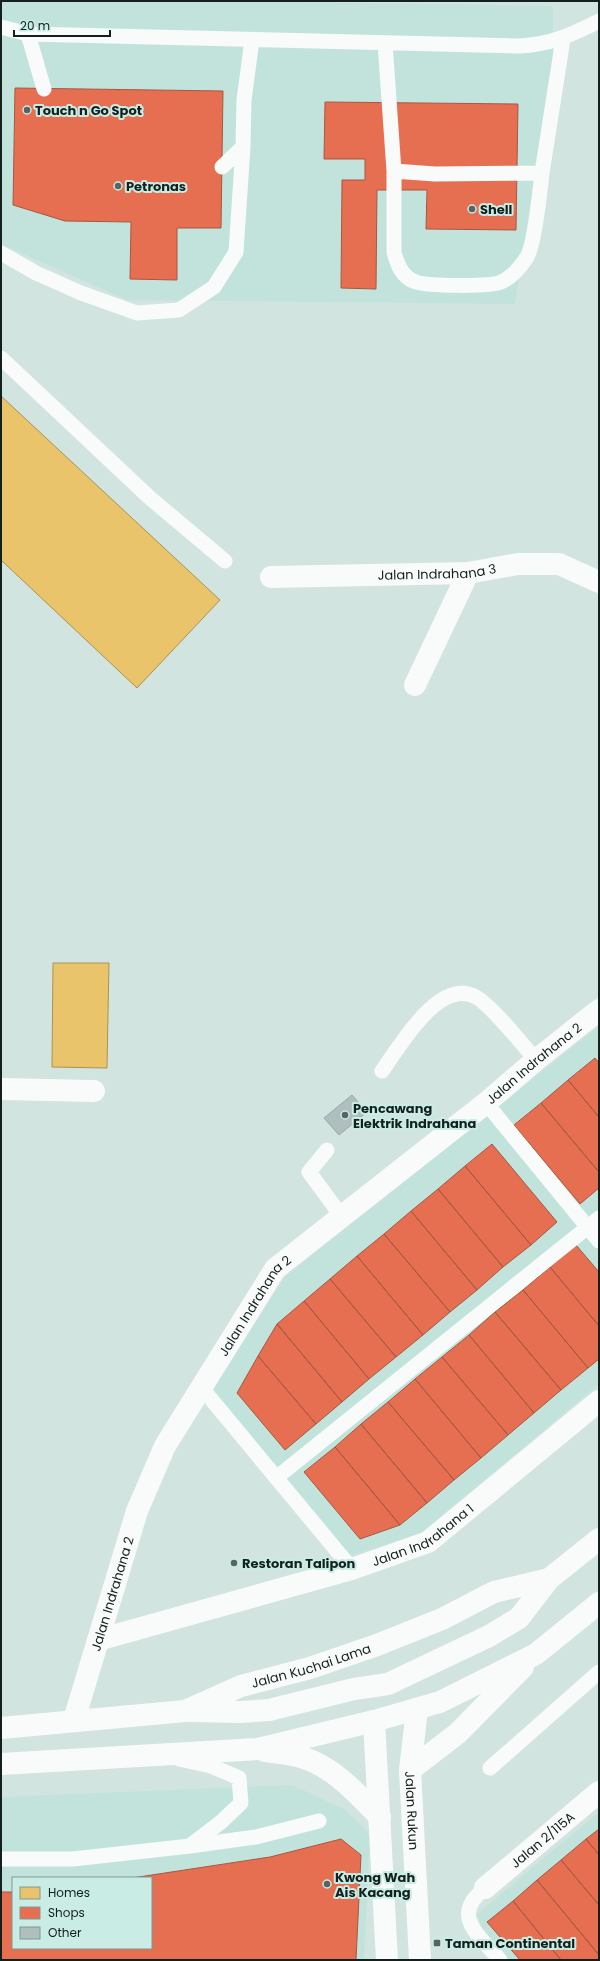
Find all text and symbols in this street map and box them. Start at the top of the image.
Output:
scale bar [14,12,110,38]
text: 20 m [20,17,50,34]
place label: Touch n Go Spot [35,101,142,120]
marker: Touch n Go Spot [22,105,32,115]
place label: Petronas [126,177,186,196]
marker: Petronas [113,181,123,191]
place label: Shell [480,200,513,219]
marker: Shell [467,204,477,214]
street label: Jalan Indrahana 3 [377,559,498,584]
street label: Jalan Indrahana 2 [482,1018,585,1108]
place label: Pencawang Elektrik Indrahana [353,1099,477,1133]
marker: Pencawang Elektrik Indrahana [340,1110,350,1120]
street label: Jalan Indrahana 2 [214,1250,295,1360]
street label: Jalan Indrahana 1 [369,1499,477,1571]
street label: Jalan Indrahana 2 [86,1534,138,1653]
place label: Restoran Talipon [242,1554,355,1573]
marker: Restoran Talipon [229,1558,239,1568]
street label: Jalan Kuchai Lama [249,1638,373,1692]
street label: Jalan Rukun [401,1771,424,1851]
street label: Jalan 2/115A [506,1807,579,1872]
place label: Kwong Wah Ais Kacang [335,1868,415,1902]
legend [12,1877,152,1949]
marker: Kwong Wah Ais Kacang [322,1879,332,1889]
text: Homes [48,1884,90,1901]
text: Shops [48,1904,85,1921]
text: Other [48,1924,82,1941]
place label: Taman Continental [445,1934,575,1953]
marker: Taman Continental [432,1938,442,1948]

